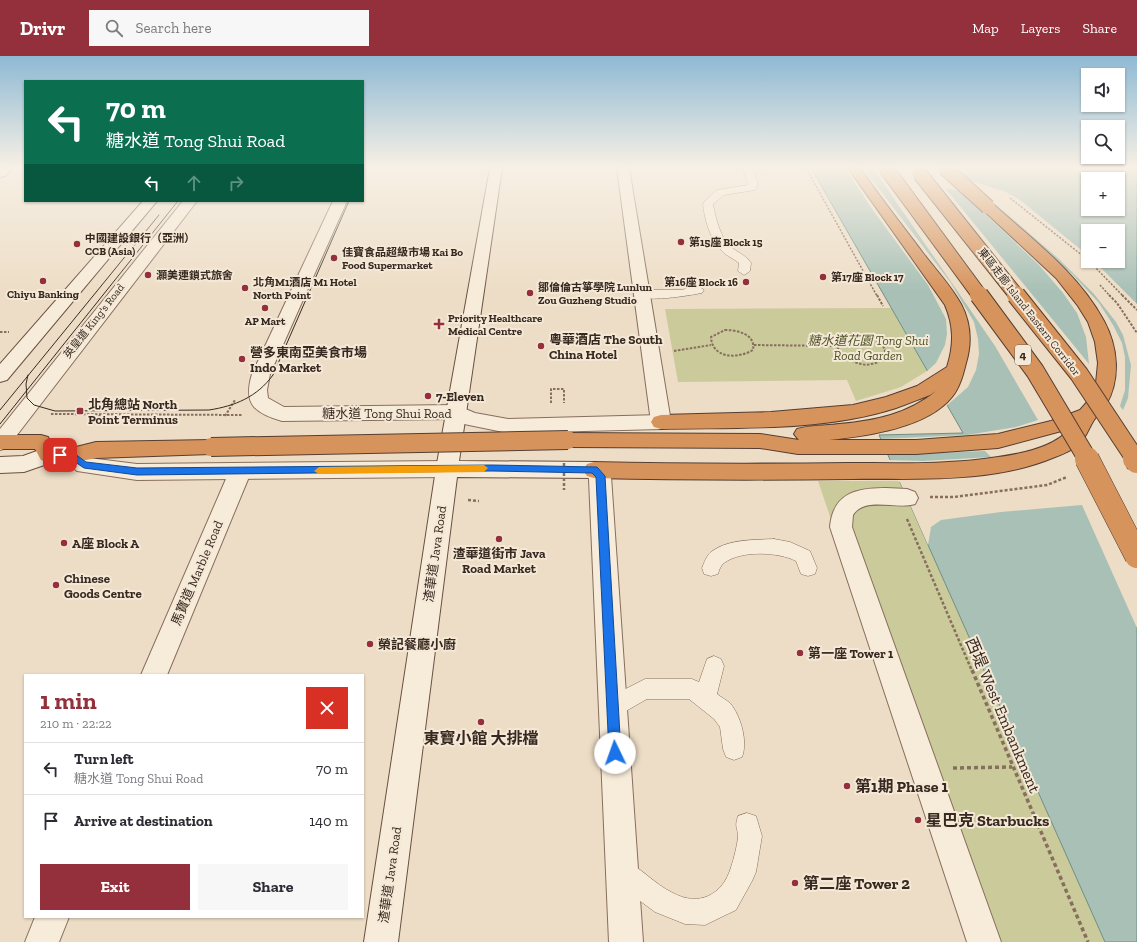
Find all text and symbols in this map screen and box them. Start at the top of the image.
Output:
search box [89,10,369,46]
text: Drivr [20,17,65,40]
icon: search [103,17,125,39]
text: Search here [135,19,211,37]
text: Map [972,20,999,37]
text: Layers [1021,20,1060,37]
text: Share [1082,20,1117,37]
map controls [1081,68,1125,268]
button: sound [1081,68,1125,112]
text: 70 m [106,92,166,125]
icon: left [40,96,92,148]
button: search [1081,120,1125,164]
text: 糖水道 Tong Shui Road [106,130,285,152]
icon: left [141,172,163,194]
icon: ahead [183,172,205,194]
icon: right [225,172,247,194]
button: + [1081,172,1125,216]
button: − [1081,224,1125,268]
place label: 中國建設銀行（亞洲） CCB (Asia) [85,232,195,258]
place label: 第15座 Block 15 [689,236,763,249]
marker: 第15座 Block 15 [676,237,686,247]
marker: 中國建設銀行（亞洲） CCB (Asia) [72,239,82,249]
place label: 佳寶食品超級市場 Kai Bo Food Supermarket [342,246,463,272]
street label: 東區走廊 Island Eastern Corridor [975,246,1083,379]
marker: 佳寶食品超級市場 Kai Bo Food Supermarket [329,253,339,263]
place label: 灝美連鎖式旅舍 [156,269,233,282]
marker: 灝美連鎖式旅舍 [143,270,153,280]
place label: 第17座 Block 17 [831,271,904,284]
marker: 第17座 Block 17 [818,272,828,282]
marker: Chiyu Banking [38,276,48,286]
place label: 北角M1酒店 M1 Hotel North Point [253,276,357,302]
place label: 第16座 Block 16 [664,276,738,289]
marker: 第16座 Block 16 [741,277,751,287]
street label: 英皇道 King's Road [61,281,127,361]
place label: 鄒倫倫古箏學院 Lunlun Zou Guzheng Studio [538,281,653,307]
marker: 北角M1酒店 M1 Hotel North Point [240,283,250,293]
place label: Chiyu Banking [7,288,80,301]
marker: 鄒倫倫古箏學院 Lunlun Zou Guzheng Studio [525,288,535,298]
marker: AP Mart [260,303,270,313]
place label: Priority Healthcare Medical Centre [448,312,543,338]
place label: AP Mart [245,315,286,328]
marker: Priority Healthcare Medical Centre [433,318,445,330]
place label: 粵華酒店 The South China Hotel [549,332,663,362]
park label: 糖水道花園 Tong Shui Road Garden [808,333,928,363]
marker: 粵華酒店 The South China Hotel [536,341,546,351]
place label: 營多東南亞美食市場 Indo Market [250,345,367,375]
road number: 4 [1015,345,1031,365]
marker: 營多東南亞美食市場 Indo Market [237,354,247,364]
place label: 7-Eleven [436,389,485,404]
marker: 7-Eleven [423,391,433,401]
place label: 北角總站 North Point Terminus [88,397,178,427]
marker: 北角總站 North Point Terminus [75,406,85,416]
street label: 糖水道 Tong Shui Road [322,406,452,421]
pin [43,438,77,472]
icon: arrive [49,444,71,466]
street label: 渣華道 Java Road [421,505,449,603]
street label: 馬寶道 Marble Road [168,518,226,628]
marker: 渣華道街市 Java Road Market [494,534,504,544]
place label: A座 Block A [72,536,139,551]
marker: A座 Block A [59,538,69,548]
place label: 渣華道街市 Java Road Market [452,546,546,576]
place label: Chinese Goods Centre [64,571,143,601]
marker: Chinese Goods Centre [51,580,61,590]
street label: 西堤 West Embankment [962,634,1044,796]
place label: 榮記餐廳小廚 [378,637,456,652]
marker: 榮記餐廳小廚 [365,639,375,649]
place label: 第一座 Tower 1 [808,646,894,661]
marker: 第一座 Tower 1 [795,648,805,658]
text: 1 min [40,686,97,715]
button: close [306,687,348,729]
text: 210 m · 22:22 [40,716,112,731]
marker: 東寶小館 大排檔 [476,717,486,727]
place label: 東寶小館 大排檔 [424,729,539,748]
position arrow [594,732,636,774]
text: Turn left [74,750,134,768]
icon: left [40,758,62,780]
text: 70 m [316,760,348,778]
text: 糖水道 Tong Shui Road [74,771,203,786]
place label: 第1期 Phase 1 [855,777,948,796]
marker: 第1期 Phase 1 [842,781,852,791]
icon: arrive [40,810,62,832]
place label: 星巴克 Starbucks [926,811,1049,830]
text: Arrive at destination [74,812,213,830]
text: 140 m [309,812,348,830]
marker: 星巴克 Starbucks [913,815,923,825]
street label: 渣華道 Java Road [376,826,404,924]
button: Exit [40,864,190,910]
button: Share [198,864,348,910]
place label: 第二座 Tower 2 [803,874,910,893]
marker: 第二座 Tower 2 [790,878,800,888]

